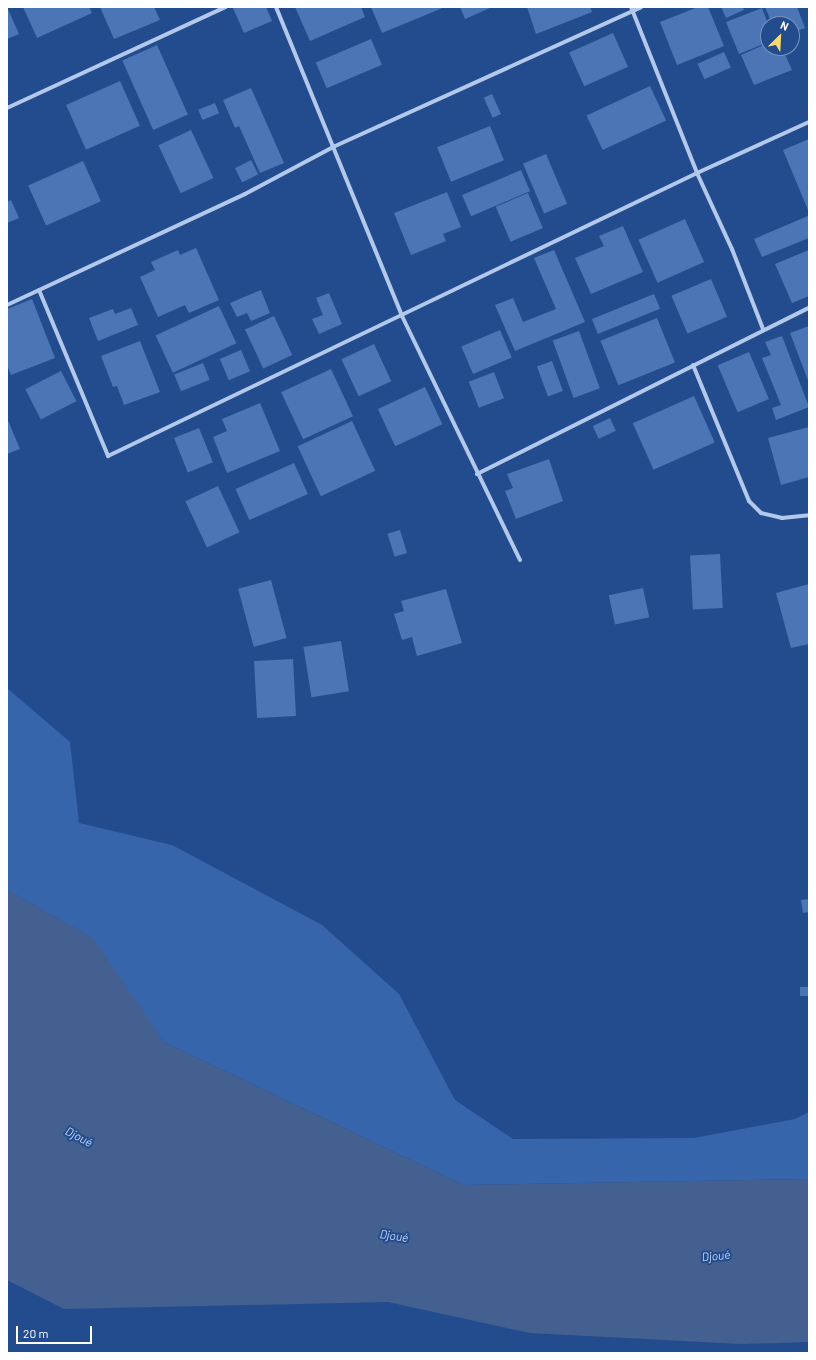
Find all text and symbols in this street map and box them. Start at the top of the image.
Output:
north arrow [760,16,800,56]
text: N [779,18,791,33]
water label: Djoué [63,1124,95,1150]
water label: Djoué [379,1227,409,1245]
water label: Djoué [701,1248,731,1264]
scale bar [18,1318,94,1344]
text: 20 m [23,1326,49,1340]

